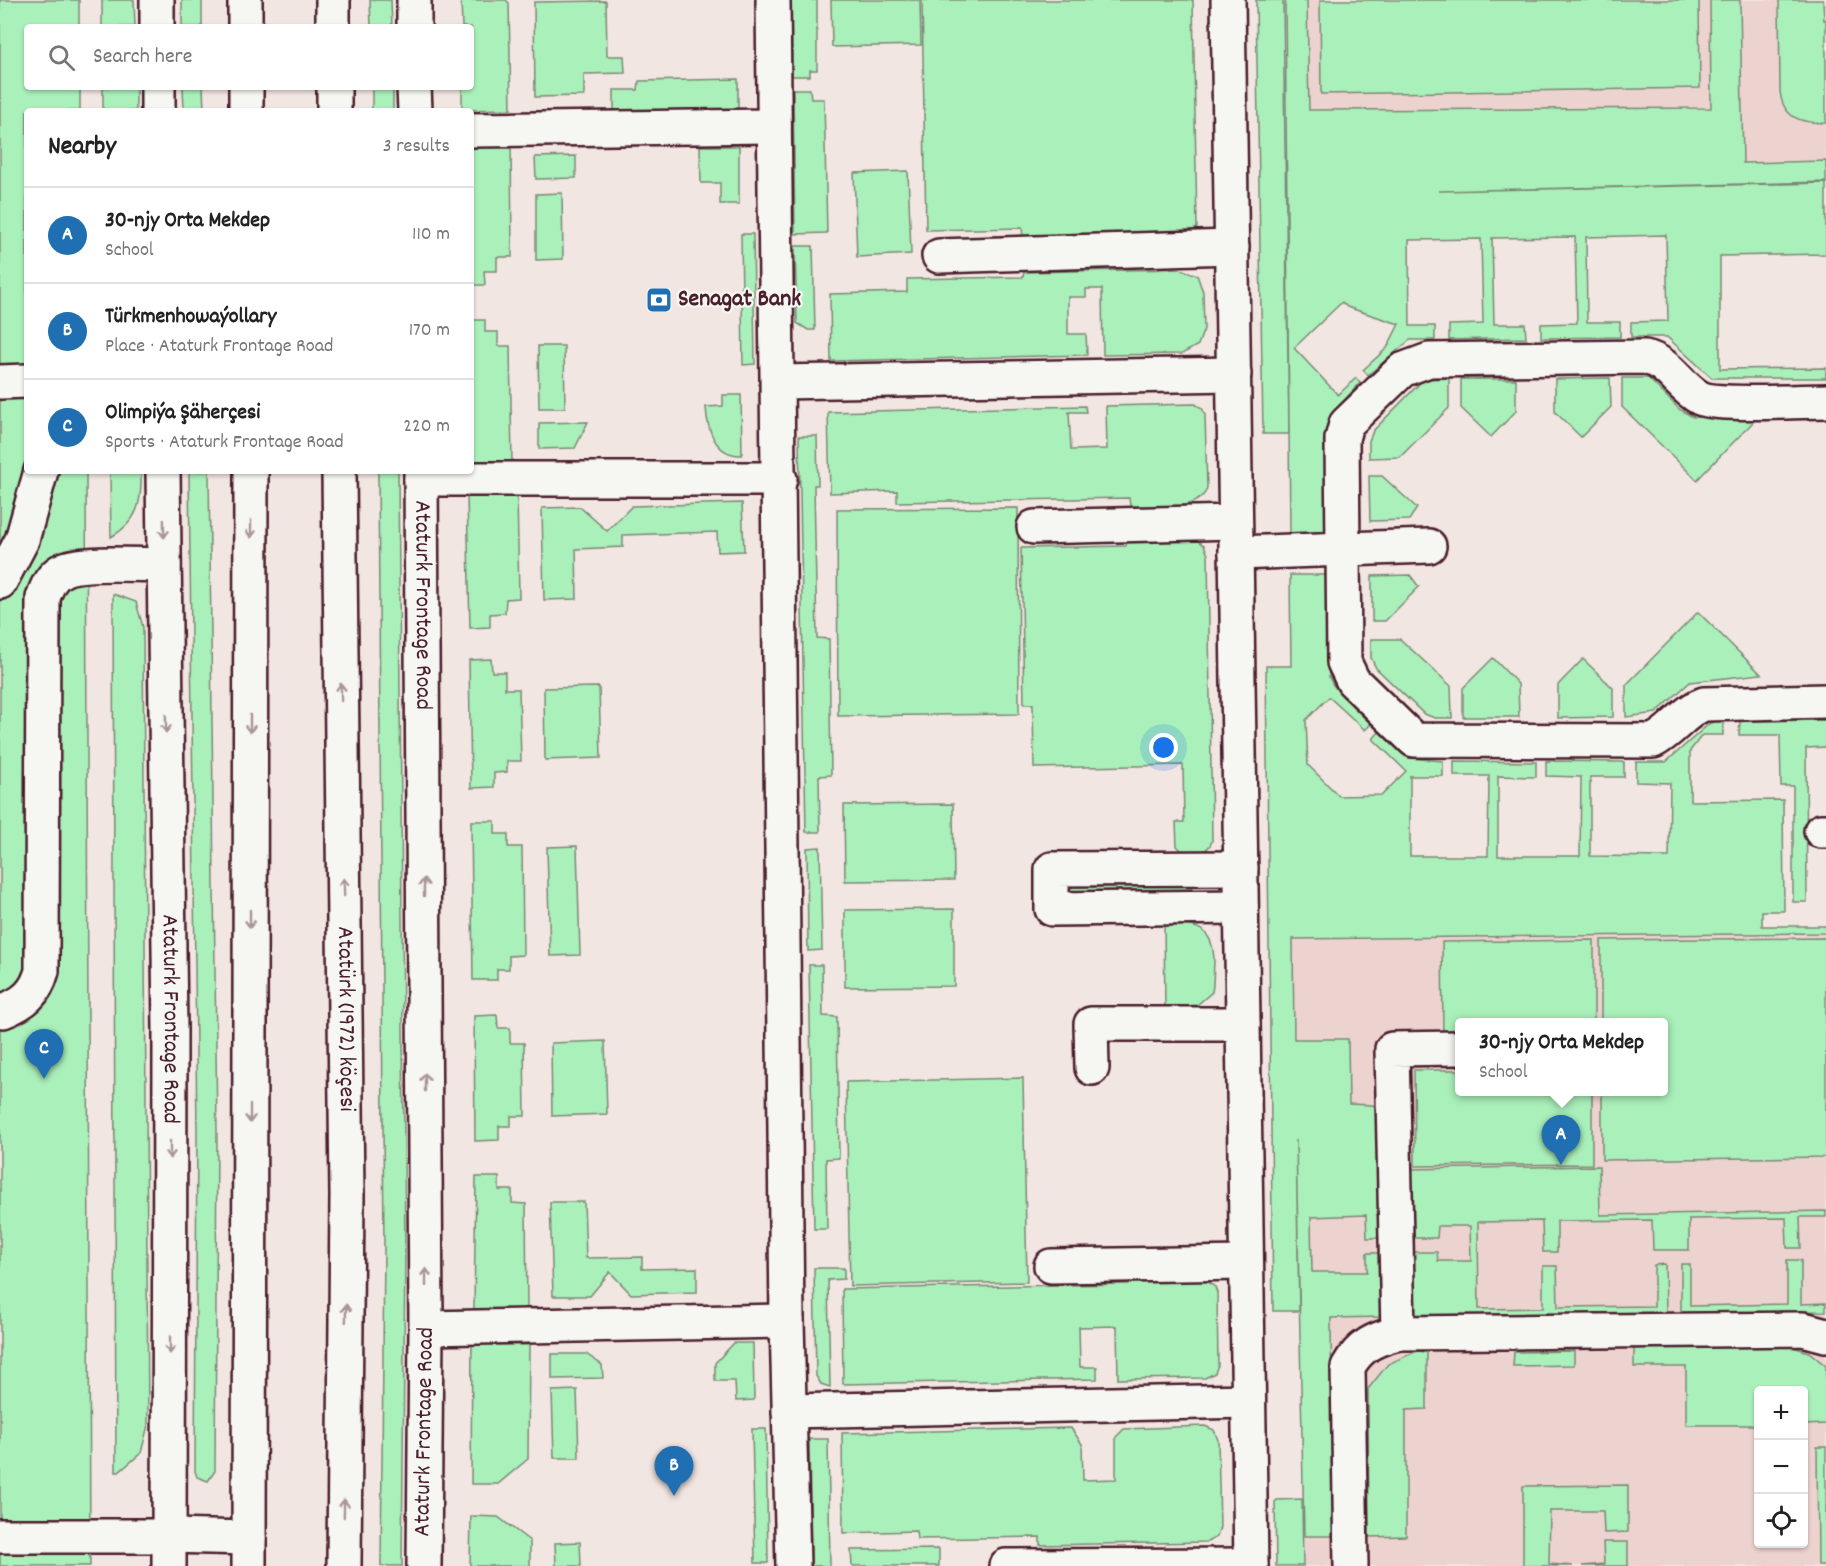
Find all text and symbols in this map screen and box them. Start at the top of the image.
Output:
search box [24,24,474,90]
icon: search [45,41,78,74]
text: Search here [93,42,192,73]
text: Nearby [48,129,116,166]
text: 3 results [383,133,450,161]
text: 30-njy Orta Mekdep [105,206,270,237]
text: A [62,221,73,249]
text: 110 m [412,221,450,249]
text: School [105,237,154,265]
place label: Senagat Bank [678,283,801,317]
bank icon: Senagat Bank [644,285,674,315]
text: Türkmenhowaýollary [105,302,276,333]
text: B [63,317,72,345]
text: 170 m [409,317,450,345]
text: Place · Ataturk Frontage Road [105,333,333,361]
text: Olimpiýa Şäherçesi [105,398,260,429]
text: C [63,413,72,441]
text: 220 m [403,413,450,441]
text: Sports · Ataturk Frontage Road [105,429,344,457]
street label: Ataturk Frontage Road [404,500,439,710]
one-way arrow [158,519,170,539]
one-way arrow [245,519,257,539]
one-way arrow [335,682,347,702]
one-way arrow [160,714,172,734]
one-way arrow [244,714,256,734]
your location [1149,733,1178,762]
one-way arrow [338,877,350,897]
one-way arrow [418,877,429,897]
one-way arrow [244,909,256,929]
street label: Ataturk Frontage Road [152,914,187,1124]
street label: Atatürk (1972) köçesi [327,926,363,1112]
popup [1455,1018,1668,1096]
text: 30-njy Orta Mekdep [1479,1028,1644,1059]
pin: C [24,1030,63,1079]
text: School [1479,1059,1528,1087]
one-way arrow [419,1072,431,1092]
one-way arrow [244,1104,256,1124]
pin: A [1542,1116,1580,1165]
one-way arrow [164,1140,176,1160]
one-way arrow [420,1267,432,1287]
one-way arrow [340,1303,352,1323]
street label: Ataturk Frontage Road [406,1327,444,1537]
one-way arrow [164,1335,176,1355]
map controls [1754,1386,1808,1548]
button: + [1754,1386,1808,1440]
button: − [1754,1440,1808,1494]
pin: B [654,1446,694,1496]
button: locate [1754,1494,1808,1548]
one-way arrow [338,1498,350,1518]

